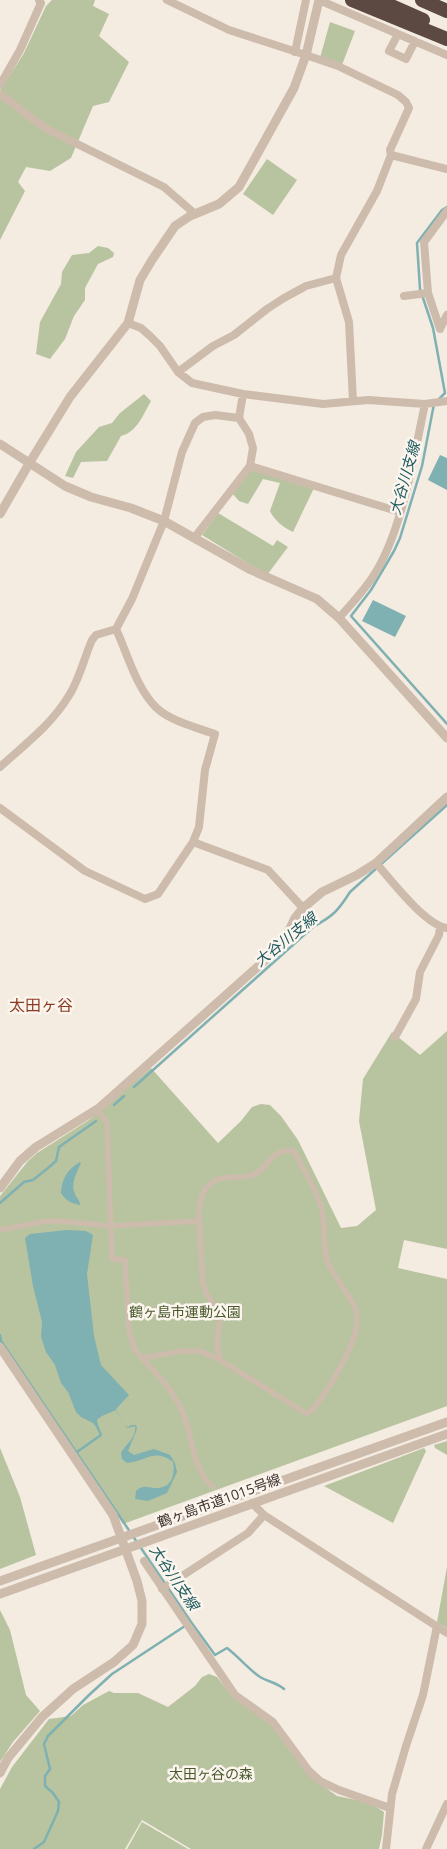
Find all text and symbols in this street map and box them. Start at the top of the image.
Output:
water label: 大谷川支線 [384,437,424,517]
water label: 大谷川支線 [250,906,322,970]
district label: 太田ヶ谷 [9,994,73,1016]
park label: 鶴ヶ島市運動公園 [129,1302,241,1321]
street label: 鶴ヶ島市道1015号線 [155,1469,283,1531]
water label: 大谷川支線 [146,1540,205,1615]
park label: 太田ヶ谷の森 [169,1764,253,1783]

